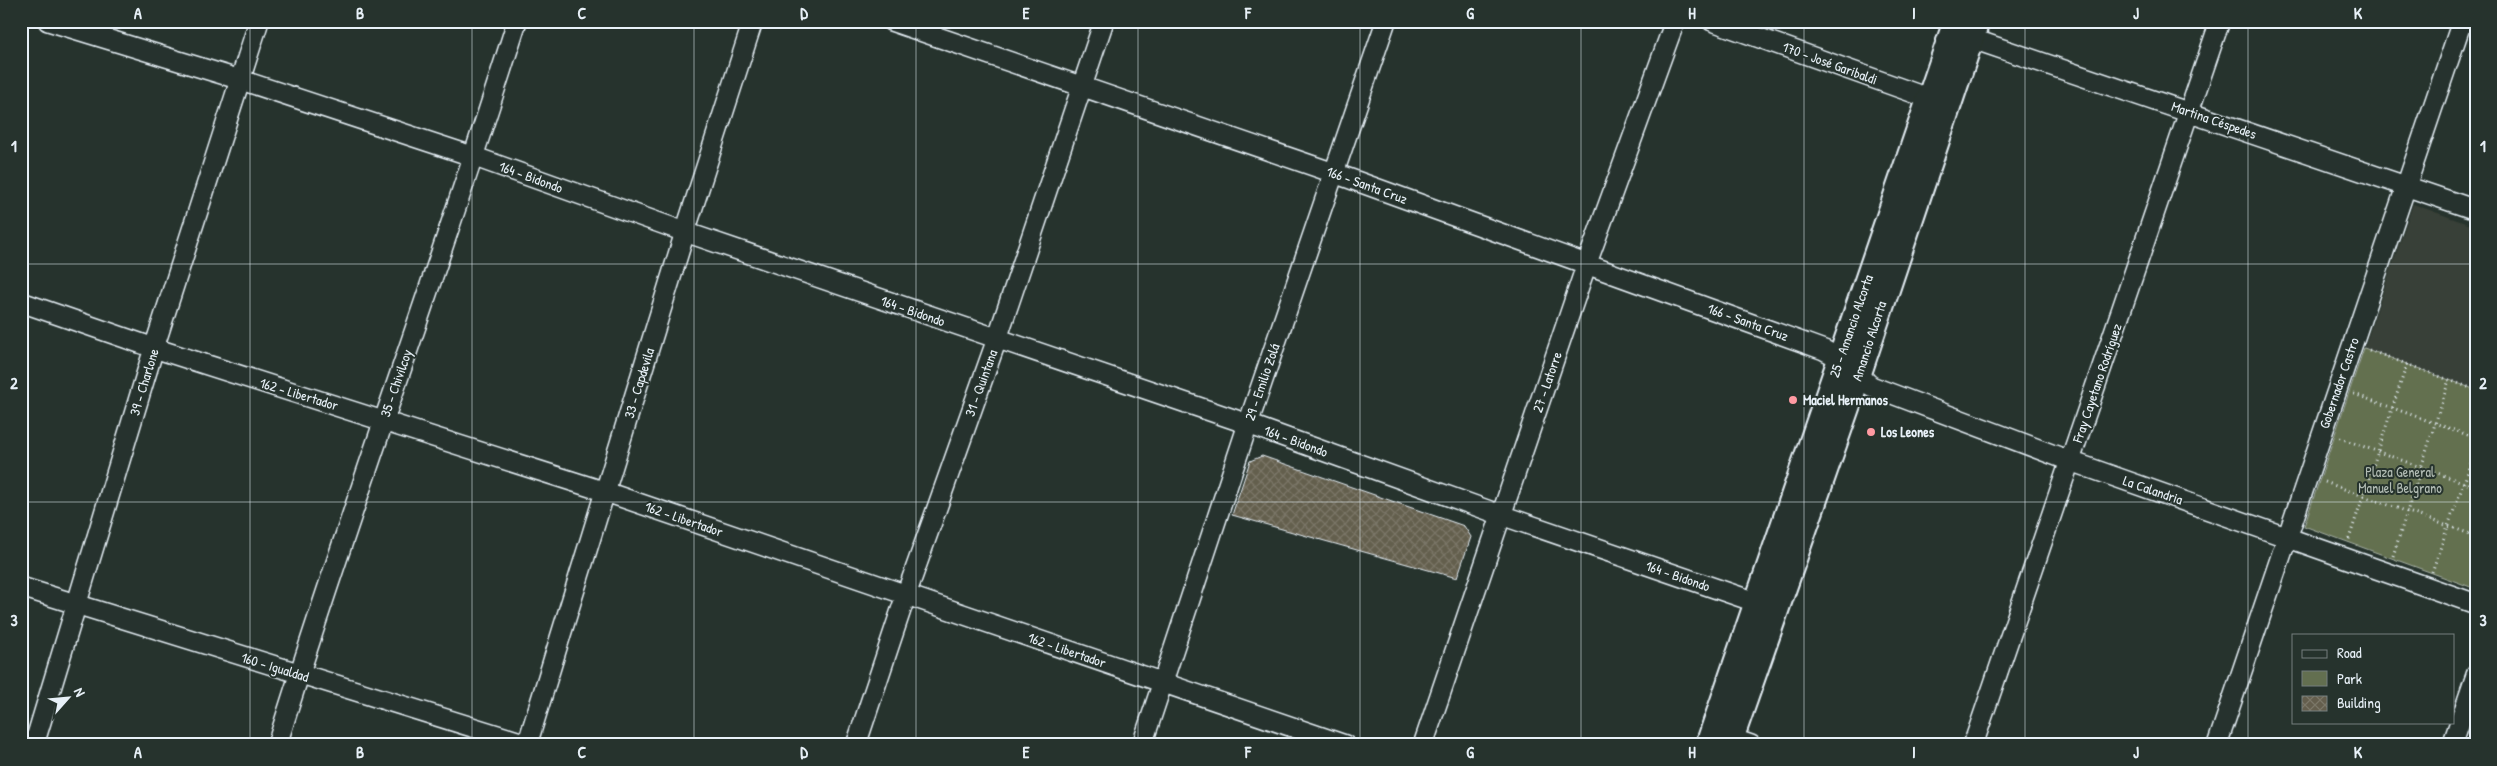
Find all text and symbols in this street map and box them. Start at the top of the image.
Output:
text: A [134,2,142,24]
text: B [356,2,364,24]
text: C [578,2,587,24]
text: D [800,2,808,24]
text: E [1022,2,1030,24]
text: F [1244,2,1252,24]
text: G [1466,2,1474,24]
text: H [1688,2,1696,24]
text: I [1912,2,1916,24]
text: J [2133,2,2139,24]
text: K [2354,2,2363,24]
street label: 170 - José Garibaldi [1780,37,1880,89]
street label: Martina Céspedes [2169,96,2259,144]
text: 1 [11,135,17,157]
text: 1 [2480,135,2486,157]
street label: 164 - Bidondo [497,156,566,197]
street label: 166 - Santa Cruz [1324,161,1410,208]
street label: 25 - Amancio Alcorta [1826,272,1876,380]
street label: 164 - Bidondo [878,291,948,330]
street label: 166 - Santa Cruz [1705,298,1791,345]
street label: Amancio Alcorta [1848,299,1890,383]
street label: Fray Cayetano Rodríguez [2067,321,2127,446]
street label: Gobernador Castro [2314,334,2363,431]
street label: 29 - Emilio Zolá [1239,340,1284,423]
street label: 33 - Capdevila [619,345,659,421]
street label: 39 - Charlone [124,346,163,418]
street label: 35 - Chivilcoy [375,346,417,420]
street label: 31 - Quintana [960,346,1002,419]
street label: 27 - Latorre [1527,349,1566,415]
text: 2 [10,372,18,394]
text: 2 [2479,372,2487,394]
street label: 162 - Libertador [258,373,341,415]
place label: Maciel Hermanos [1803,390,1888,409]
marker: Maciel Hermanos [1787,394,1799,406]
street label: 164 - Bidondo [1262,420,1331,461]
place label: Los Leones [1881,422,1935,441]
marker: Los Leones [1865,426,1877,438]
park label: Plaza General Manuel Belgrano [2358,462,2442,498]
street label: La Calandria [2121,470,2186,509]
street label: 162 - Libertador [643,496,726,541]
street label: 164 - Bidondo [1643,556,1713,595]
text: 3 [10,609,18,631]
text: 3 [2479,609,2487,631]
street label: 162 - Libertador [1026,627,1109,672]
legend [2292,634,2454,724]
text: Road [2337,642,2362,663]
street label: 160 - Igualdad [239,647,312,687]
text: Park [2337,668,2362,689]
north arrow [42,674,92,724]
text: N [70,684,90,700]
text: Building [2337,692,2381,713]
text: A [134,741,142,763]
text: B [356,741,364,763]
text: C [578,741,587,763]
text: D [800,741,808,763]
text: E [1022,741,1030,763]
text: F [1244,741,1252,763]
text: G [1466,741,1474,763]
text: H [1688,741,1696,763]
text: I [1912,741,1916,763]
text: J [2133,741,2139,763]
text: K [2354,741,2363,763]

